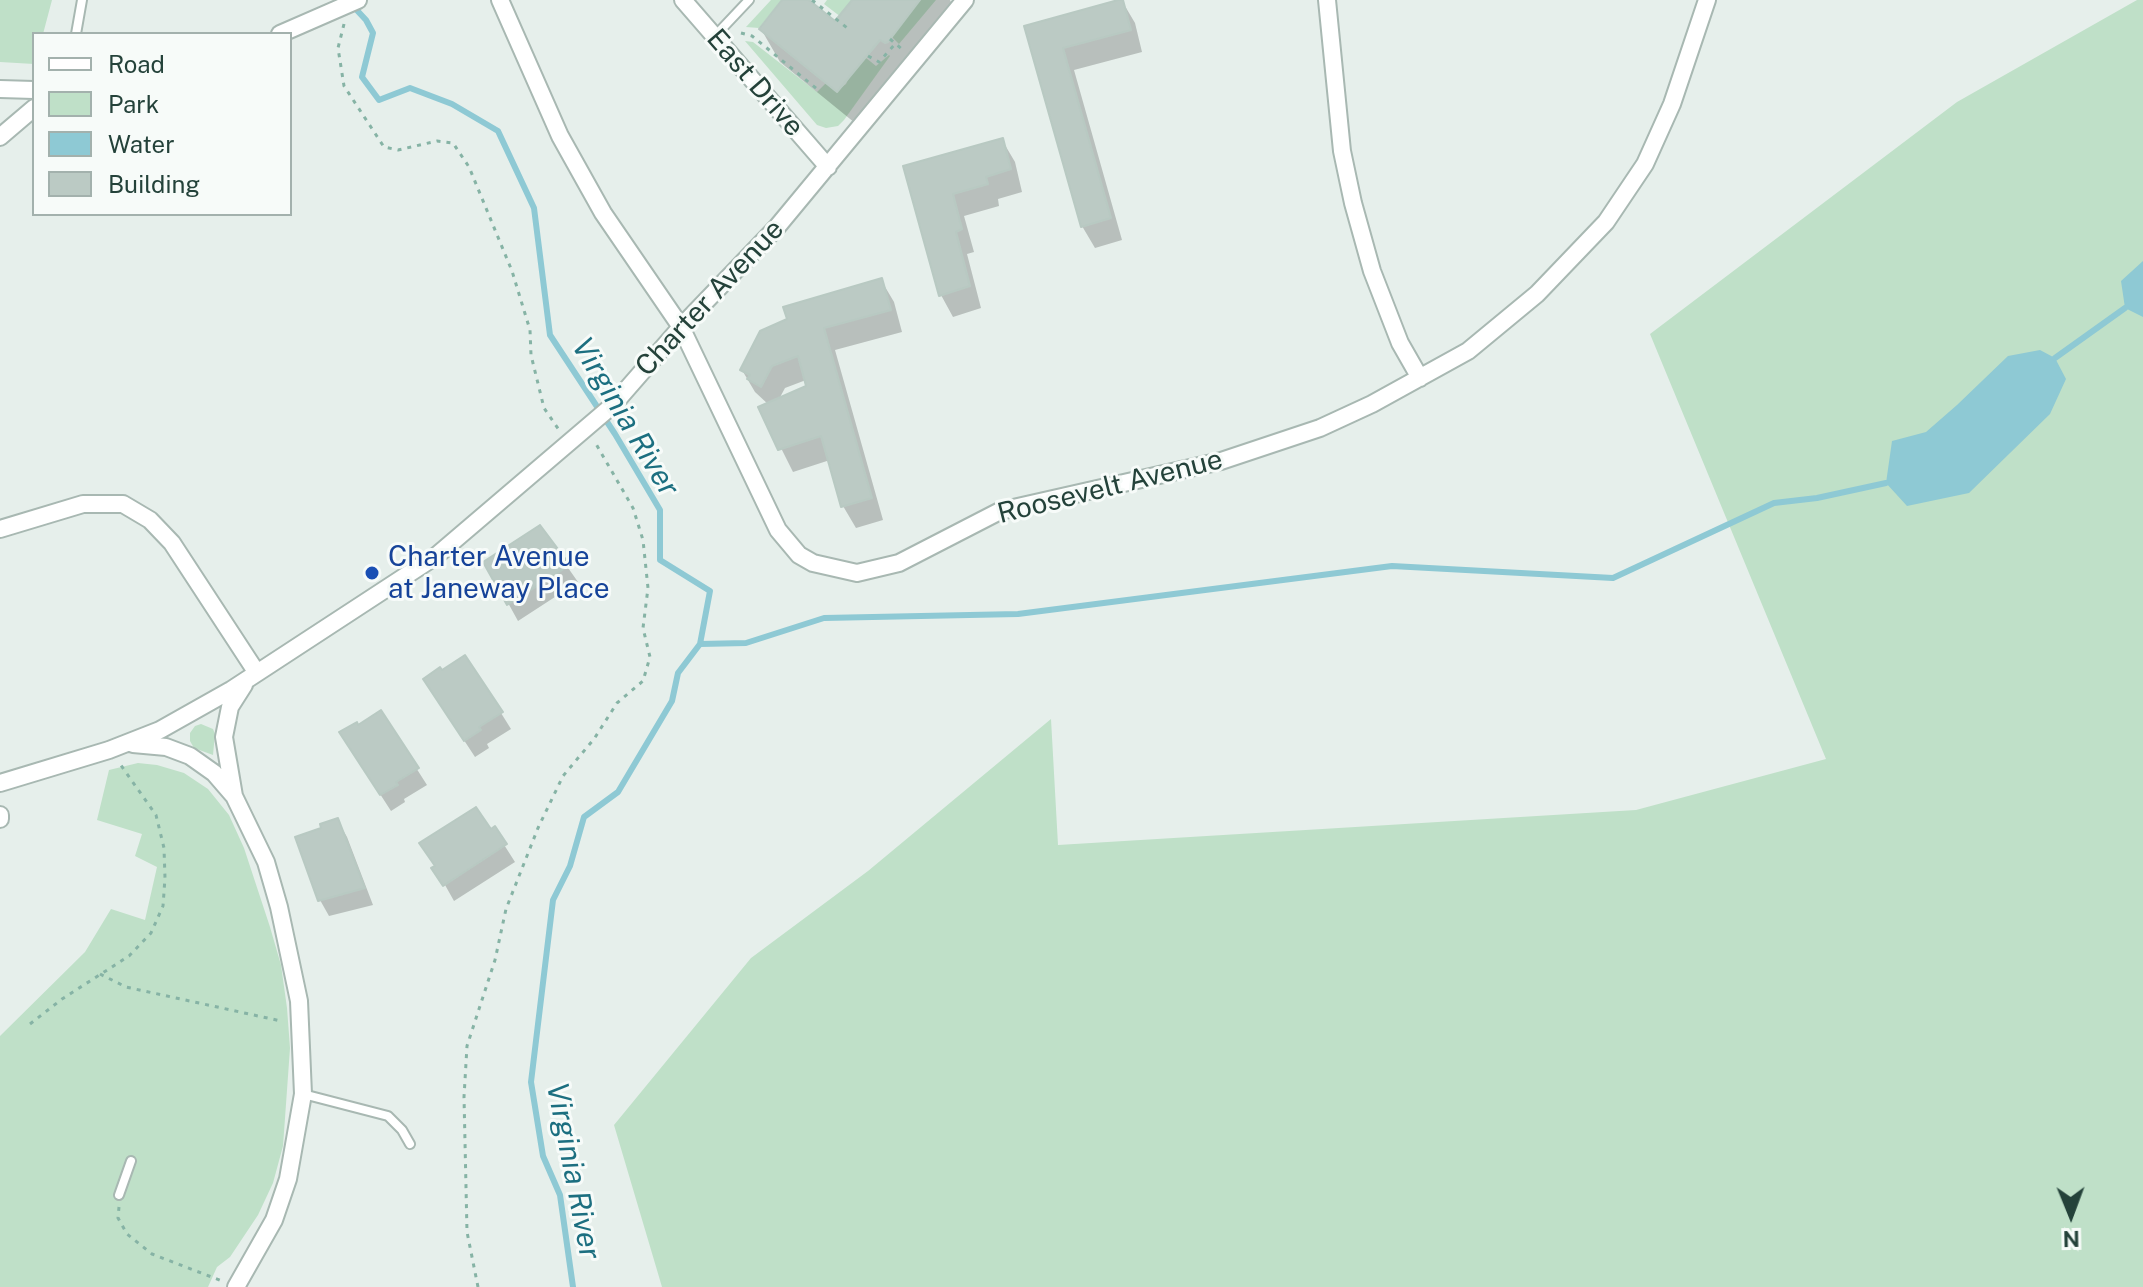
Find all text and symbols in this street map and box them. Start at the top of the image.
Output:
street label: East Drive [699,23,811,143]
legend [32,32,292,216]
text: Road [108,50,165,78]
text: Park [108,90,159,118]
text: Water [108,130,175,158]
text: Building [108,170,200,198]
street label: Charter Avenue [629,213,791,383]
water label: Virginia River [564,331,686,503]
street label: Roosevelt Avenue [994,443,1226,531]
place label: Charter Avenue at Janeway Place [388,540,610,606]
marker: Charter Avenue at Janeway Place [363,564,381,582]
water label: Virginia River [538,1080,608,1262]
north arrow [2031,1175,2111,1255]
text: N [2063,1226,2080,1252]

